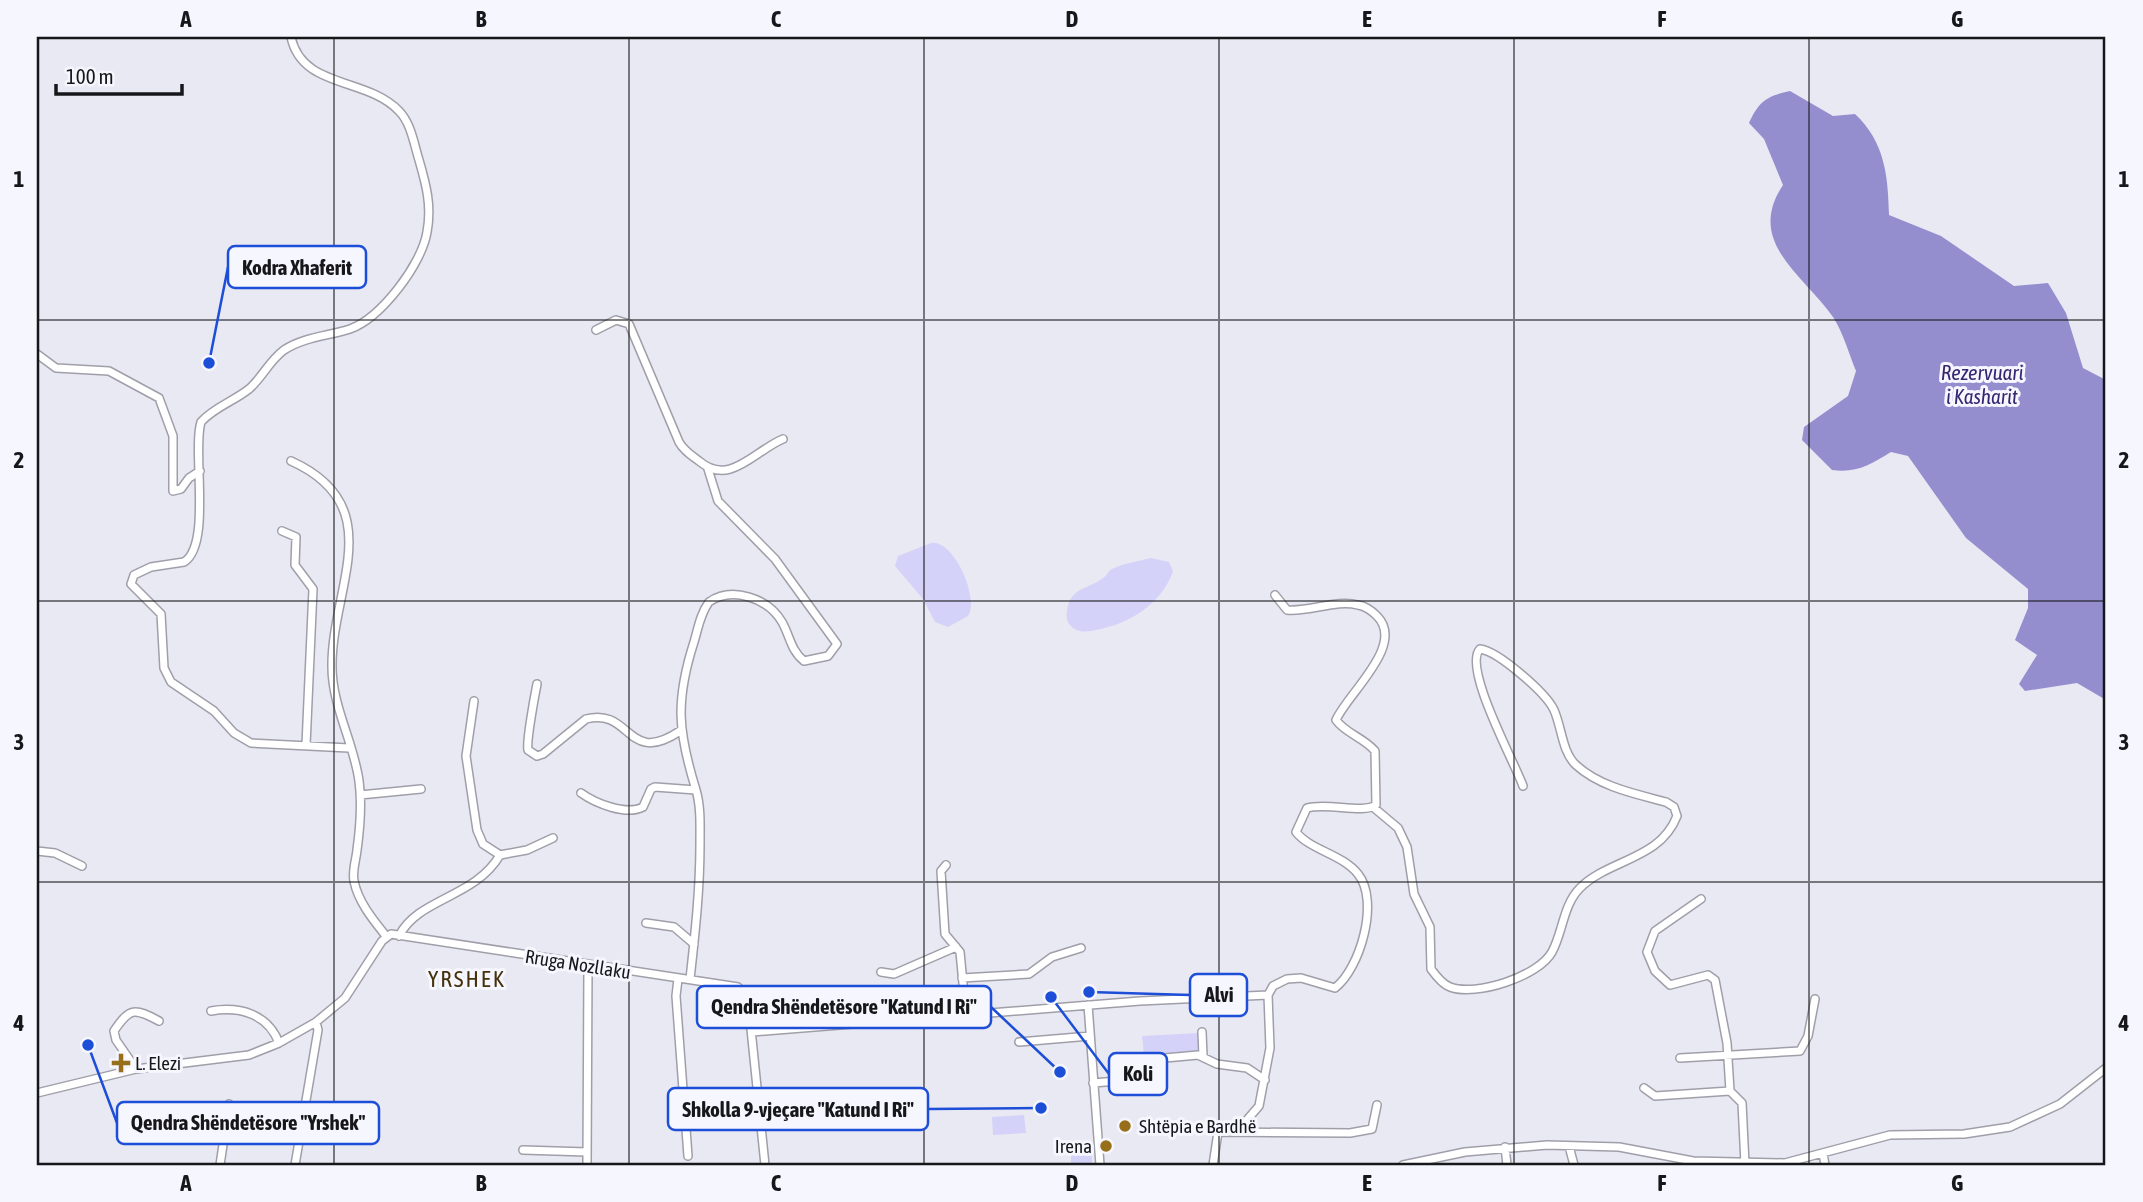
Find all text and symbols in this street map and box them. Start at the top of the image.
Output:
text: A [179,6,192,32]
text: B [476,6,487,32]
text: C [771,6,782,32]
text: D [1066,6,1079,32]
text: E [1362,6,1372,32]
text: F [1657,6,1667,32]
text: G [1951,6,1963,32]
scale bar [56,52,182,96]
text: 100 m [66,64,114,88]
text: 1 [14,166,25,192]
text: 1 [2119,166,2130,192]
callout: Kodra Xhaferit [228,246,366,288]
text: Kodra Xhaferit [242,255,352,279]
water label: Rezervuari i Kasharit [1941,360,2024,408]
text: 2 [14,447,24,473]
text: 2 [2119,447,2129,473]
text: 3 [14,729,24,755]
text: 3 [2119,729,2129,755]
street label: Rruga Nozllaku [524,945,632,983]
district label: YRSHEK [428,966,506,992]
callout: Alvi [1190,974,1247,1016]
text: Alvi [1203,982,1234,1006]
callout: Qendra Shëndetësore "Katund I Ri" [697,986,991,1028]
text: Qendra Shëndetësore "Katund I Ri" [711,994,977,1018]
text: 4 [13,1010,25,1036]
text: 4 [2118,1010,2130,1036]
place label: L. Elezi [135,1052,181,1074]
callout: Koli [1109,1053,1167,1095]
marker: L. Elezi [113,1055,129,1071]
text: Koli [1123,1061,1153,1085]
callout: Shkolla 9-vjeçare "Katund I Ri" [668,1088,928,1130]
text: Shkolla 9-vjeçare "Katund I Ri" [682,1097,914,1121]
callout: Qendra Shëndetësore "Yrshek" [117,1102,379,1144]
text: Qendra Shëndetësore "Yrshek" [131,1110,365,1134]
place label: Shtëpia e Bardhë [1139,1115,1256,1137]
marker: Shtëpia e Bardhë [1117,1118,1133,1134]
place label: Irena [1055,1135,1092,1157]
marker: Irena [1098,1138,1114,1154]
text: A [179,1170,192,1196]
text: B [476,1170,487,1196]
text: C [771,1170,782,1196]
text: D [1066,1170,1079,1196]
text: E [1362,1170,1372,1196]
text: F [1657,1170,1667,1196]
text: G [1951,1170,1963,1196]

